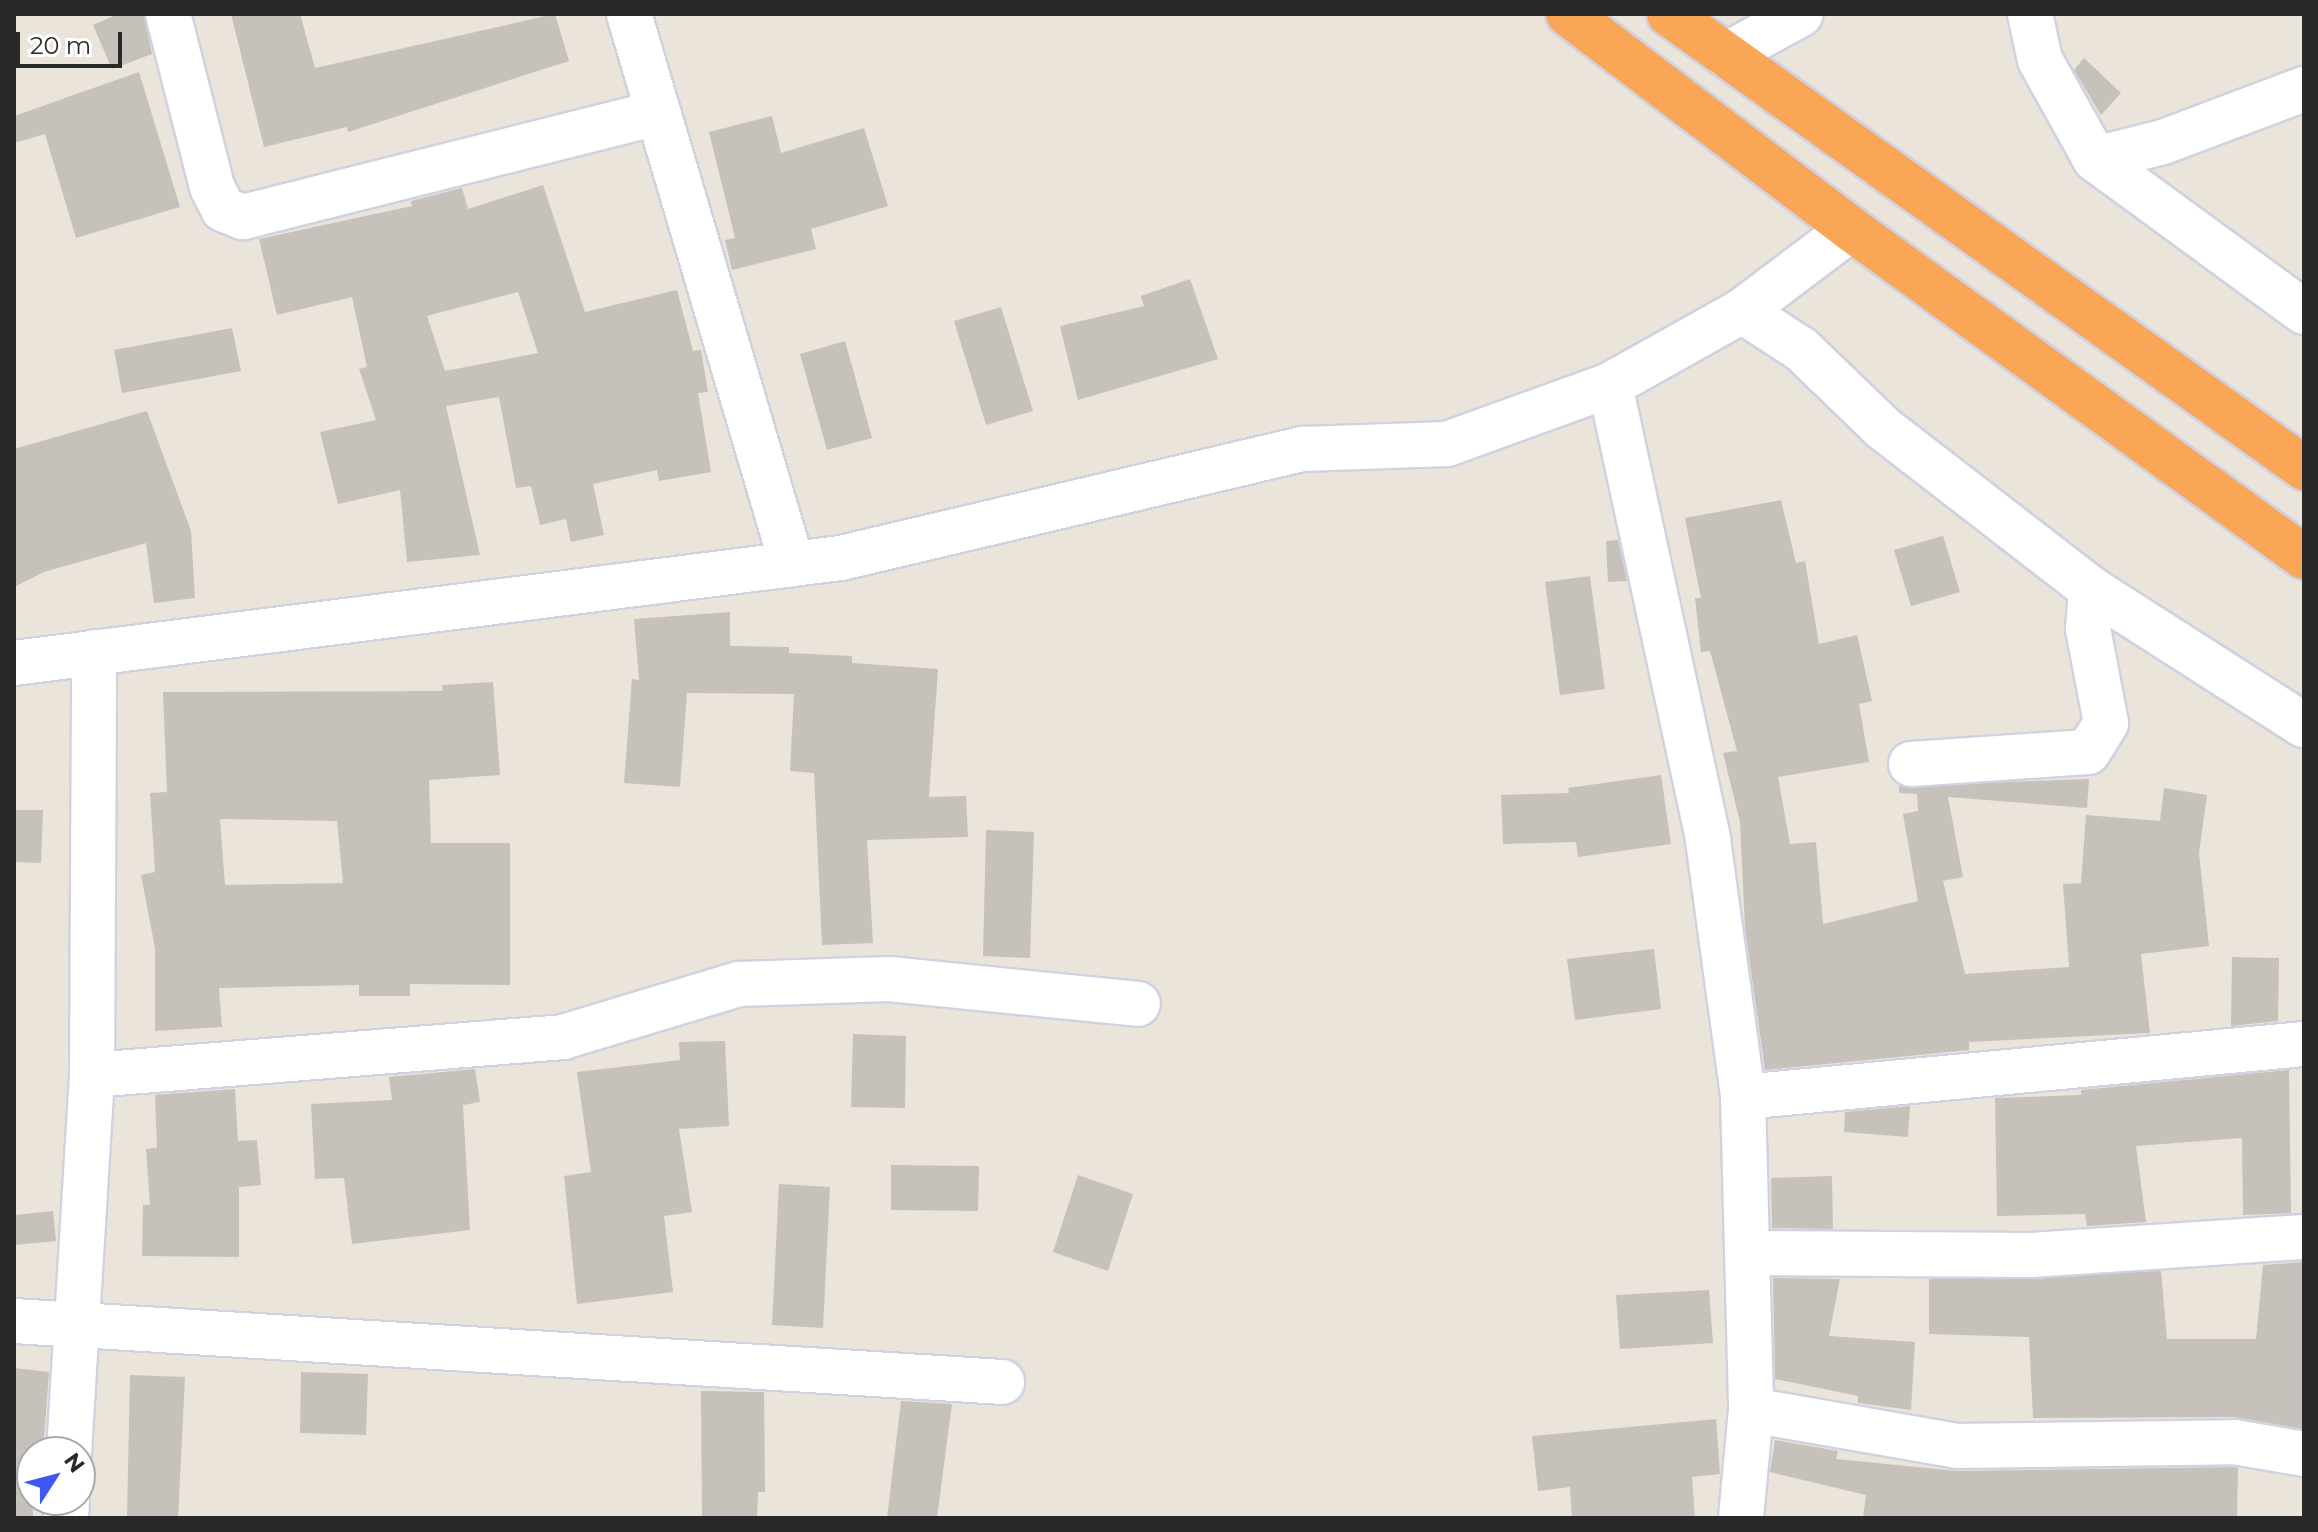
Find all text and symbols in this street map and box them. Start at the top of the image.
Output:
scale bar [20,16,126,66]
text: 20 m [30,31,91,60]
north arrow [16,1436,96,1516]
text: N [58,1448,90,1478]

